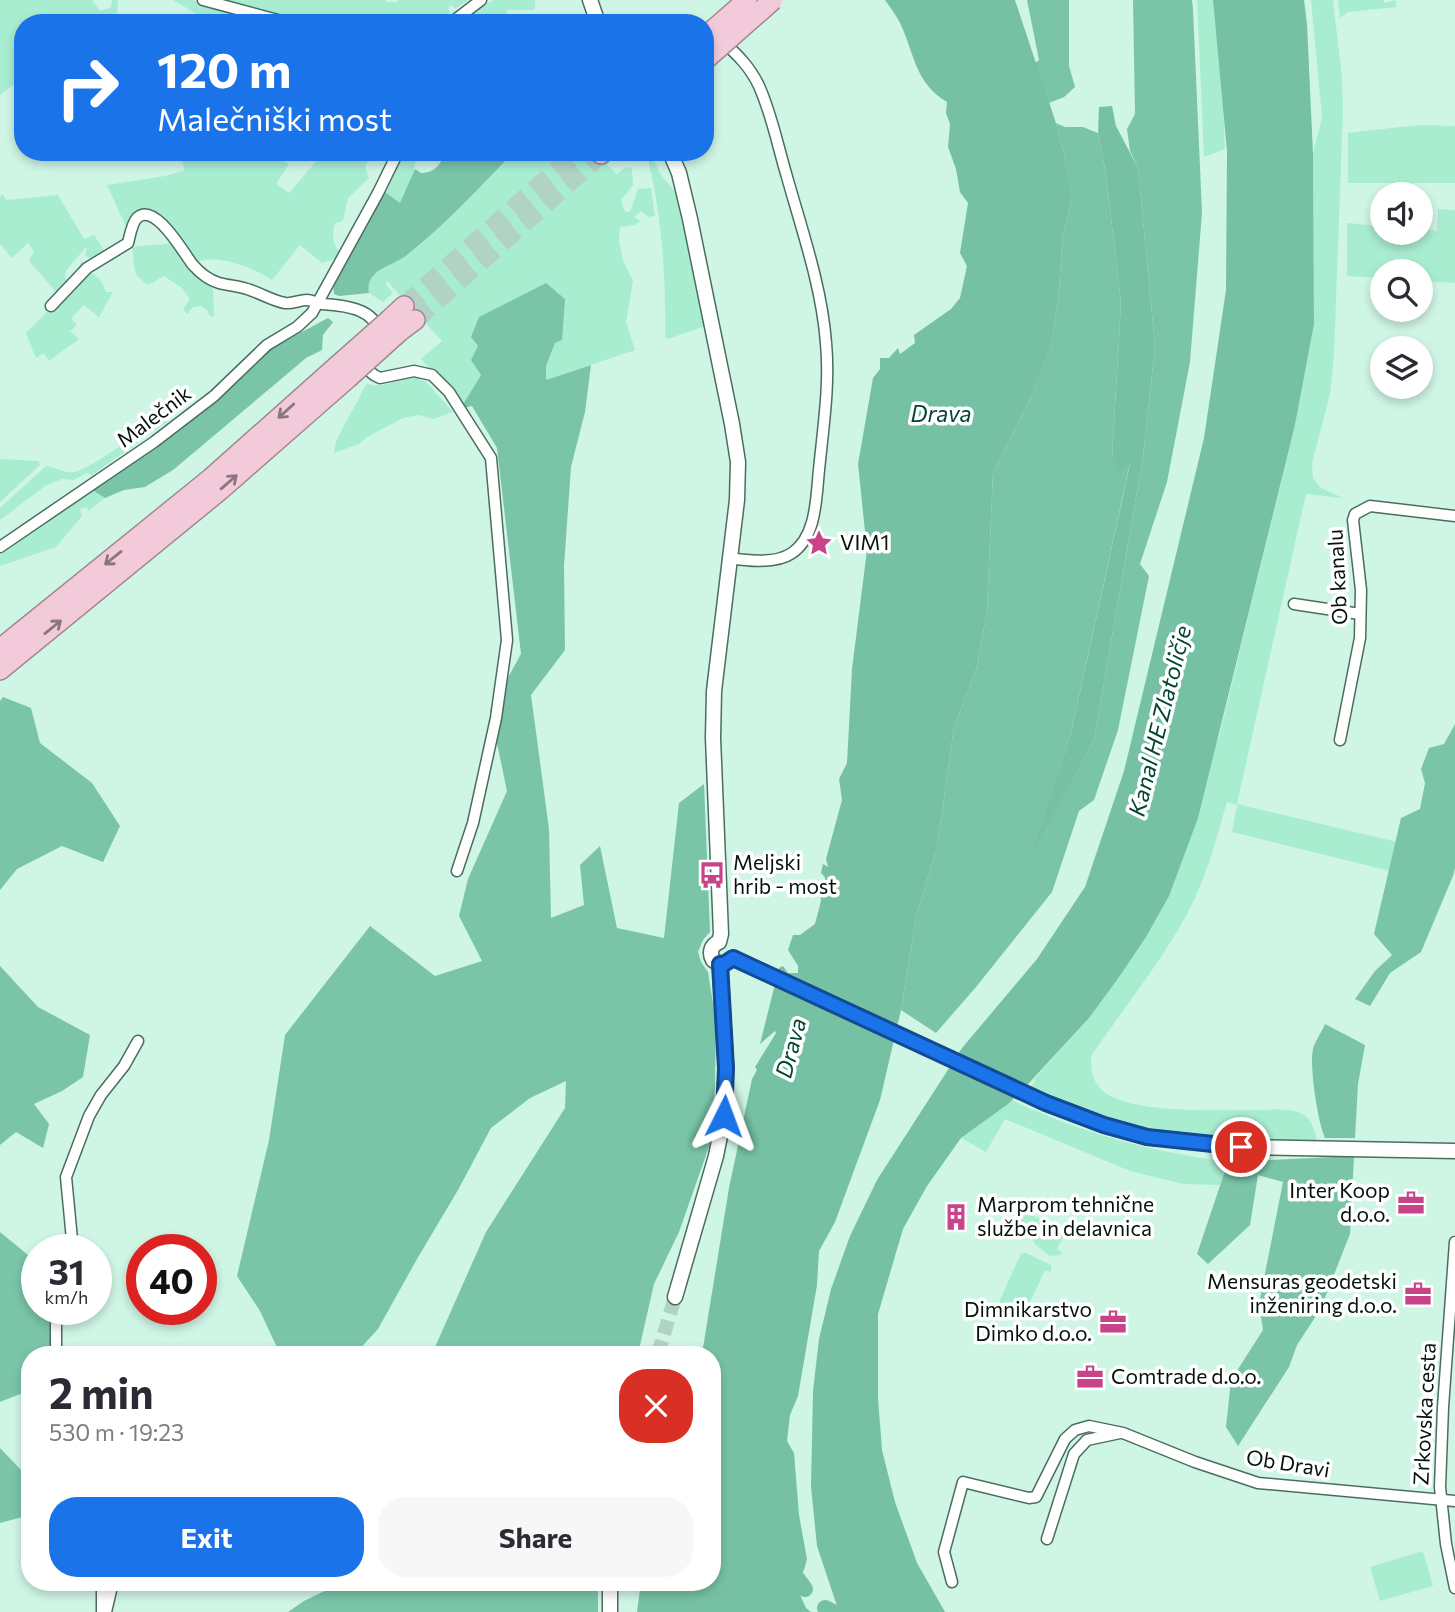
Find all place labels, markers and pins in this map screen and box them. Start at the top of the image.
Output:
place icon: VIM1 [804,528,834,558]
place label: VIM1 [840,529,889,554]
place label: Meljski hrib - most [733,849,837,898]
bus stop icon: Meljski hrib - most [697,860,727,890]
pin [1211,1117,1271,1177]
place label: Inter Koop d.o.o. [1289,1177,1390,1226]
office icon: Inter Koop d.o.o. [1396,1188,1426,1218]
place label: Marprom tehnične službe in delavnica [977,1191,1154,1240]
building icon: Marprom tehnične službe in delavnica [941,1202,971,1232]
place label: Mensuras geodetski inženiring d.o.o. [1207,1268,1397,1317]
office icon: Mensuras geodetski inženiring d.o.o. [1403,1279,1433,1309]
place label: Dimnikarstvo Dimko d.o.o. [964,1296,1092,1345]
office icon: Dimnikarstvo Dimko d.o.o. [1098,1307,1128,1337]
office icon: Comtrade d.o.o. [1075,1362,1105,1392]
place label: Comtrade d.o.o. [1111,1363,1261,1388]

